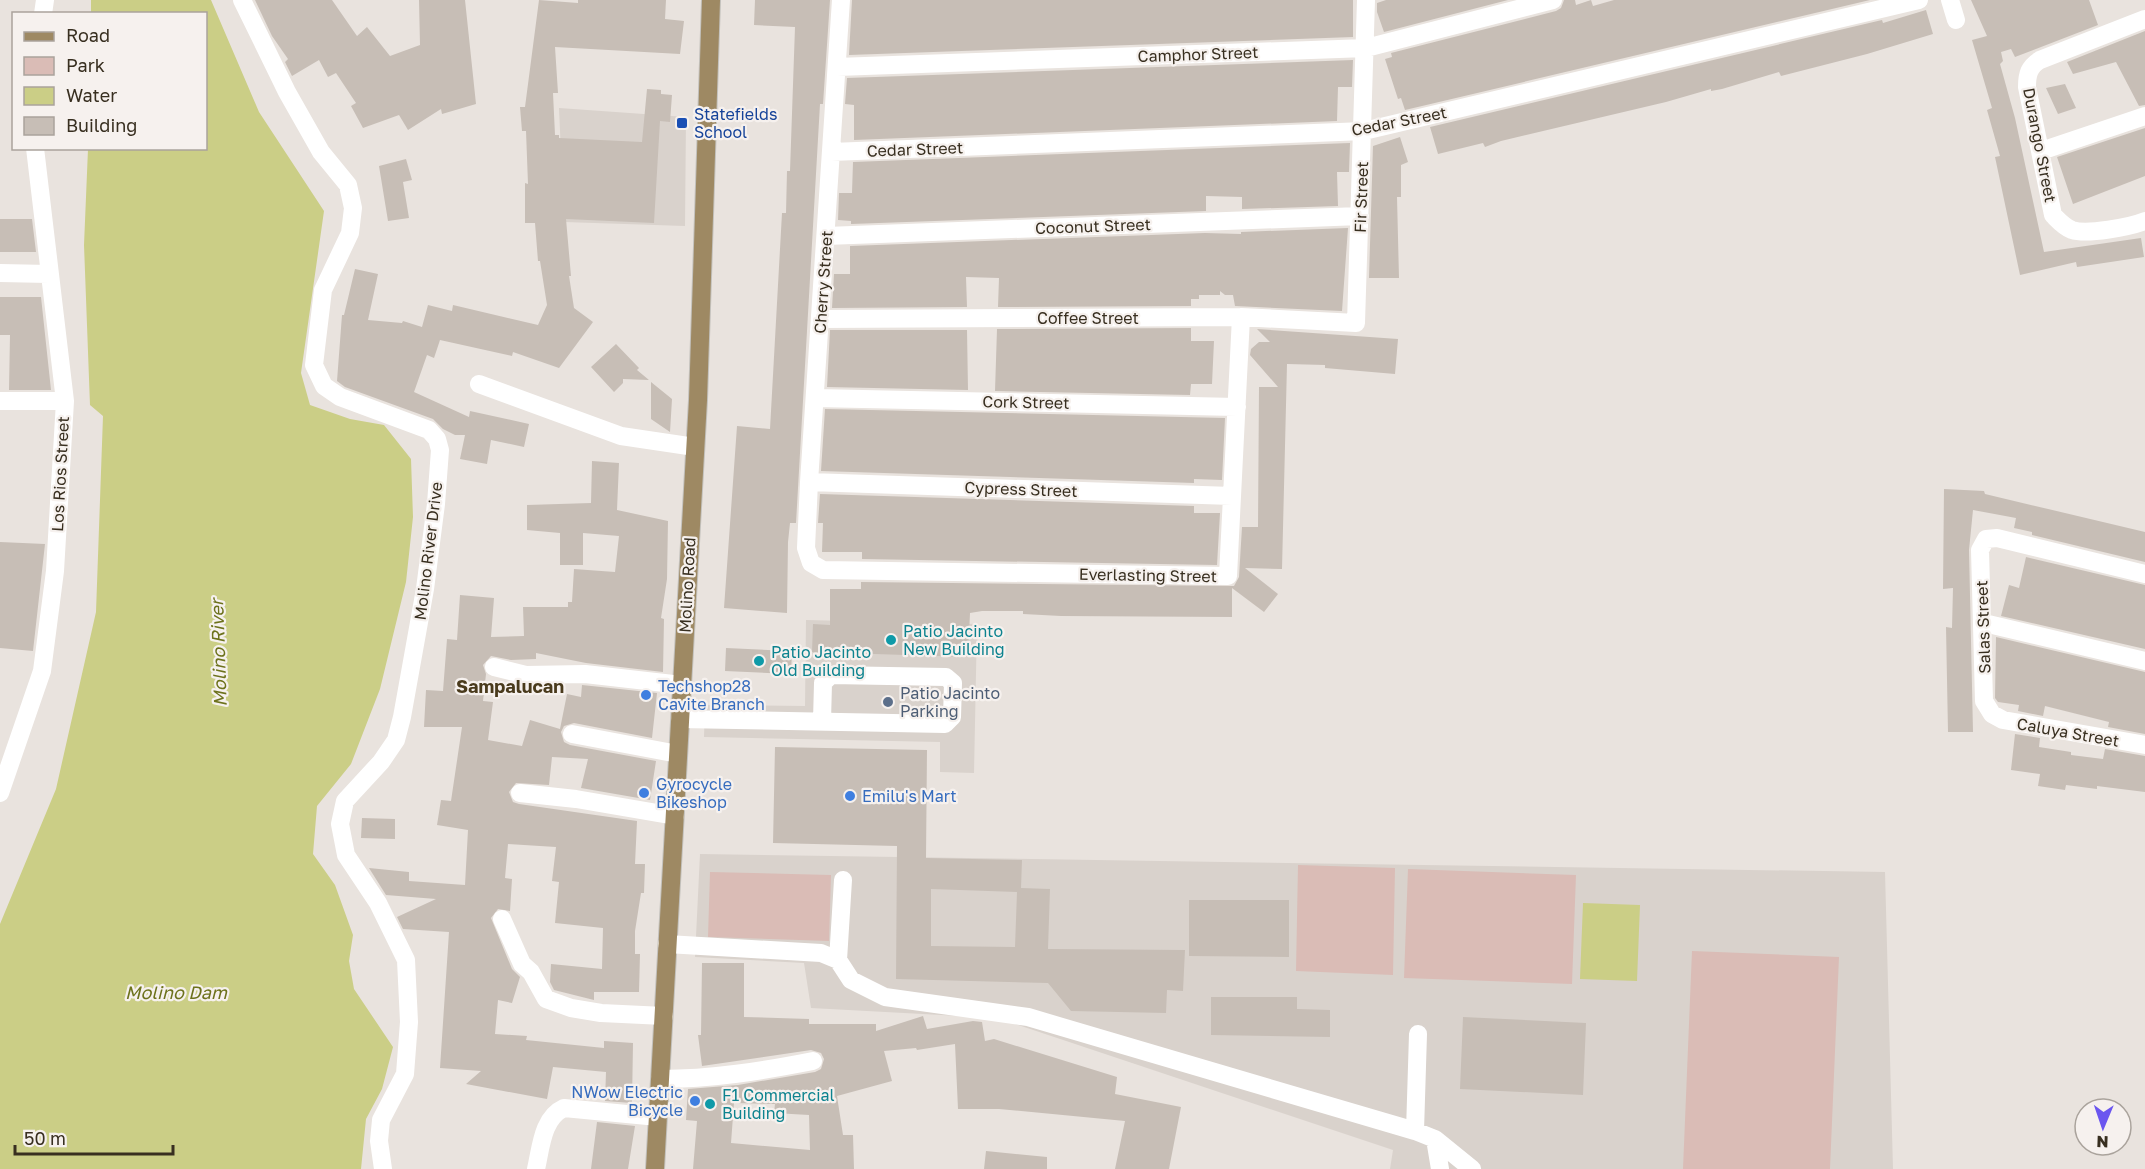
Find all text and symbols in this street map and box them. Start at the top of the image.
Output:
legend [12,12,207,150]
text: Road [66,24,110,46]
street label: Camphor Street [1137,42,1259,66]
text: Park [66,54,105,76]
text: Water [66,84,117,106]
street label: Durango Street [2019,86,2061,204]
street label: Cedar Street [1350,102,1448,140]
place label: Statefields School [694,104,777,142]
text: Building [66,114,137,136]
marker: Statefields School [675,116,689,130]
street label: Cedar Street [866,137,964,161]
street label: Fir Street [1350,161,1372,233]
street label: Coconut Street [1035,214,1151,238]
street label: Cherry Street [809,230,837,334]
street label: Coffee Street [1037,308,1139,328]
street label: Cork Street [982,391,1070,413]
street label: Los Rios Street [47,416,73,532]
street label: Cypress Street [964,477,1078,501]
street label: Molino River Drive [410,481,446,621]
street label: Molino Road [675,537,699,633]
street label: Everlasting Street [1079,564,1217,586]
street label: Salas Street [1971,580,1995,674]
water label: Molino River [205,596,231,707]
place label: Patio Jacinto New Building [903,621,1005,659]
marker: Patio Jacinto New Building [884,633,898,647]
place label: Patio Jacinto Old Building [771,642,871,680]
marker: Patio Jacinto Old Building [752,654,766,668]
district label: Sampalucan [456,675,564,697]
place label: Techshop28 Cavite Branch [658,676,765,714]
place label: Patio Jacinto Parking [900,683,1000,721]
marker: Techshop28 Cavite Branch [639,688,653,702]
marker: Patio Jacinto Parking [881,695,895,709]
street label: Caluya Street [2015,713,2121,751]
place label: Gyrocycle Bikeshop [656,774,732,812]
marker: Gyrocycle Bikeshop [637,786,651,800]
place label: Emilu's Mart [862,786,957,806]
marker: Emilu's Mart [843,789,857,803]
water label: Molino Dam [125,981,228,1003]
place label: NWow Electric Bicycle [571,1082,683,1120]
place label: F1 Commercial Building [722,1085,835,1123]
marker: NWow Electric Bicycle [688,1094,702,1108]
marker: F1 Commercial Building [703,1097,717,1111]
north arrow [2073,1097,2133,1157]
scale bar [15,1118,172,1156]
text: 50 m [24,1127,66,1149]
text: N [2096,1132,2109,1152]

